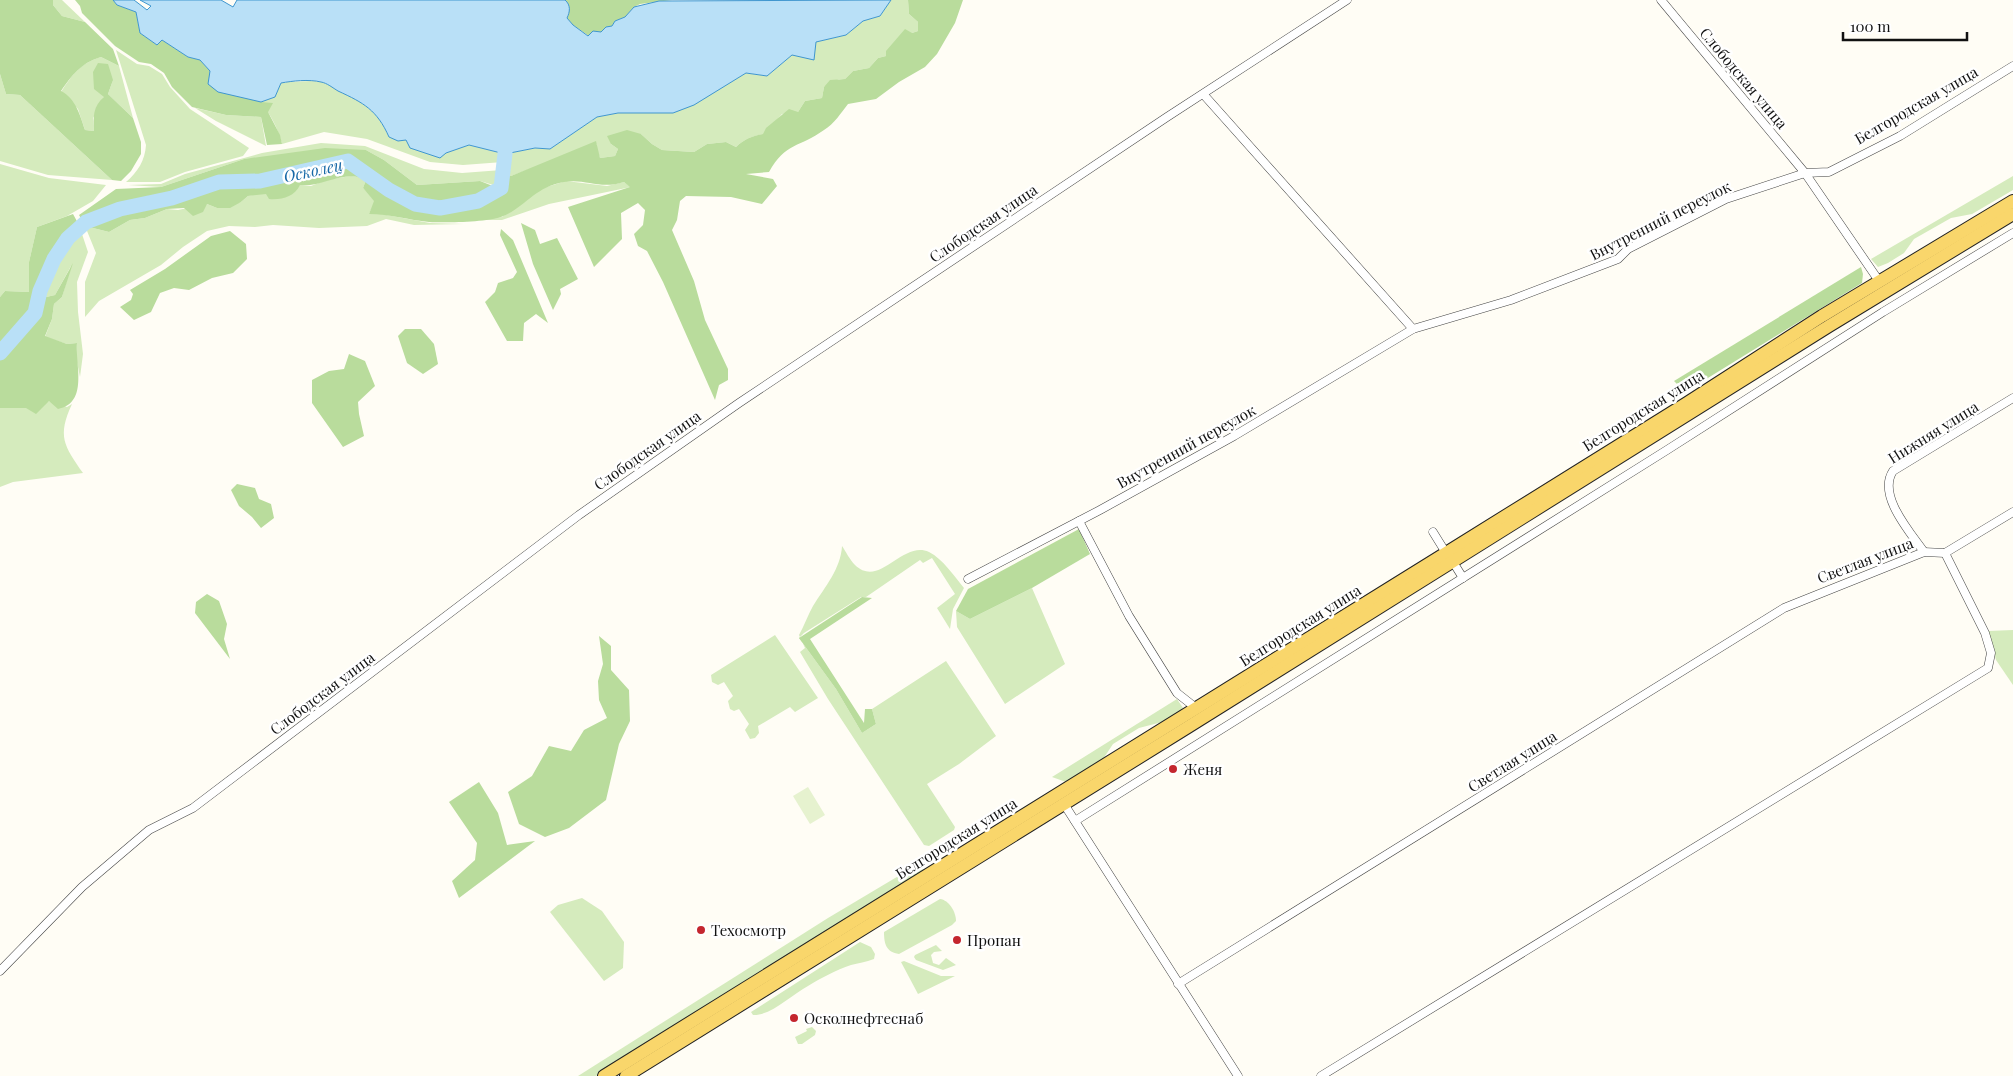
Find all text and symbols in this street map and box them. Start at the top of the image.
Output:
scale bar [1843,10,1967,42]
text: 100 m [1850,16,1891,36]
street label: Слободская улица [1696,23,1793,133]
street label: Белгородская улица [1851,61,1982,148]
water label: Осколец [282,154,344,186]
street label: Внутренний переулок [1586,176,1734,264]
street label: Слободская улица [925,179,1041,267]
street label: Белгородская улица [1579,364,1708,455]
street label: Нижняя улица [1884,396,1982,468]
street label: Внутренний переулок [1113,399,1259,492]
street label: Слободская улица [590,405,705,494]
street label: Светлая улица [1814,532,1916,587]
street label: Белгородская улица [1236,579,1365,670]
street label: Слободская улица [266,647,379,739]
street label: Светлая улица [1464,725,1561,796]
place label: Женя [1183,759,1222,779]
marker: Женя [1167,763,1179,775]
street label: Белгородская улица [892,792,1021,883]
place label: Техосмотр [711,920,786,940]
marker: Техосмотр [695,924,707,936]
place label: Пропан [967,930,1021,950]
marker: Пропан [951,934,963,946]
place label: Осколнефтеснаб [804,1008,923,1028]
marker: Осколнефтеснаб [788,1012,800,1024]

